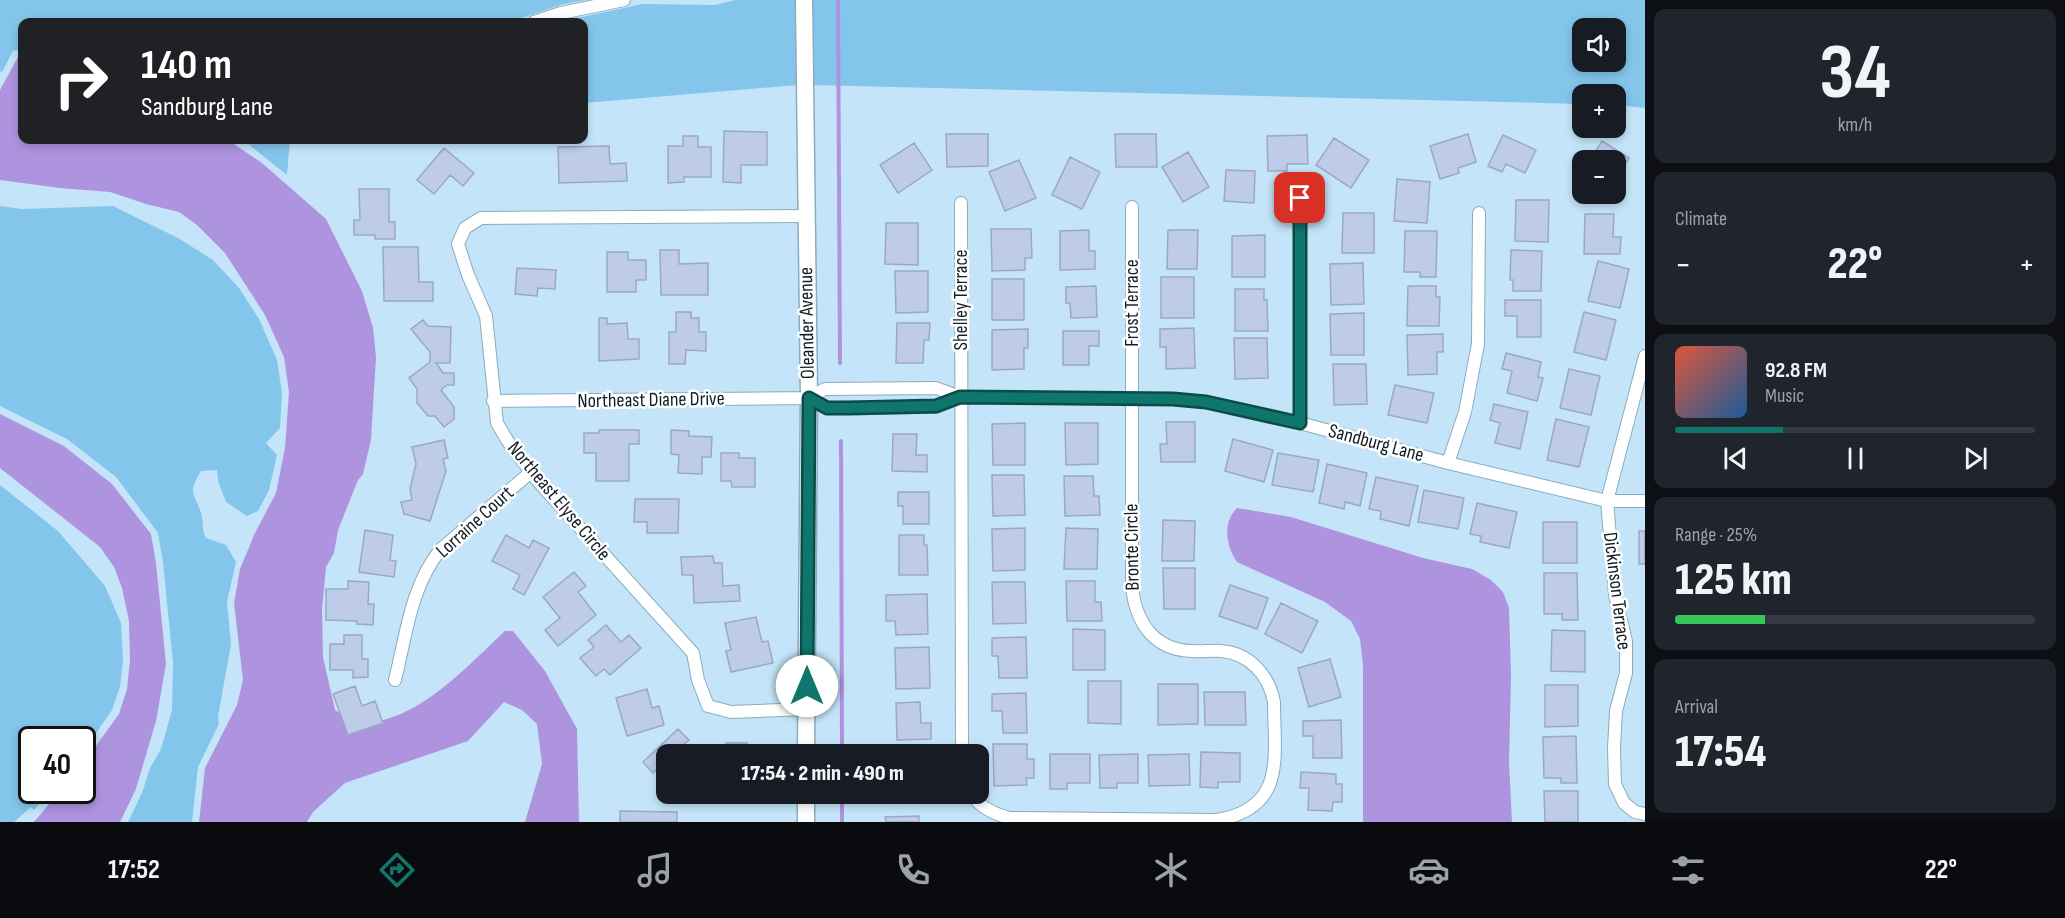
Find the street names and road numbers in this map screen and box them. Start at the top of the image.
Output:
street label: Shelley Terrace [949,249,973,351]
street label: Frost Terrace [1120,259,1144,347]
street label: Oleander Avenue [794,267,820,379]
street label: Northeast Diane Drive [577,387,725,413]
street label: Sandburg Lane [1326,419,1426,467]
street label: Northeast Elyse Circle [502,437,616,565]
street label: Lorraine Court [431,481,519,563]
street label: Bronte Circle [1119,503,1145,591]
street label: Dickinson Terrace [1598,531,1636,651]

